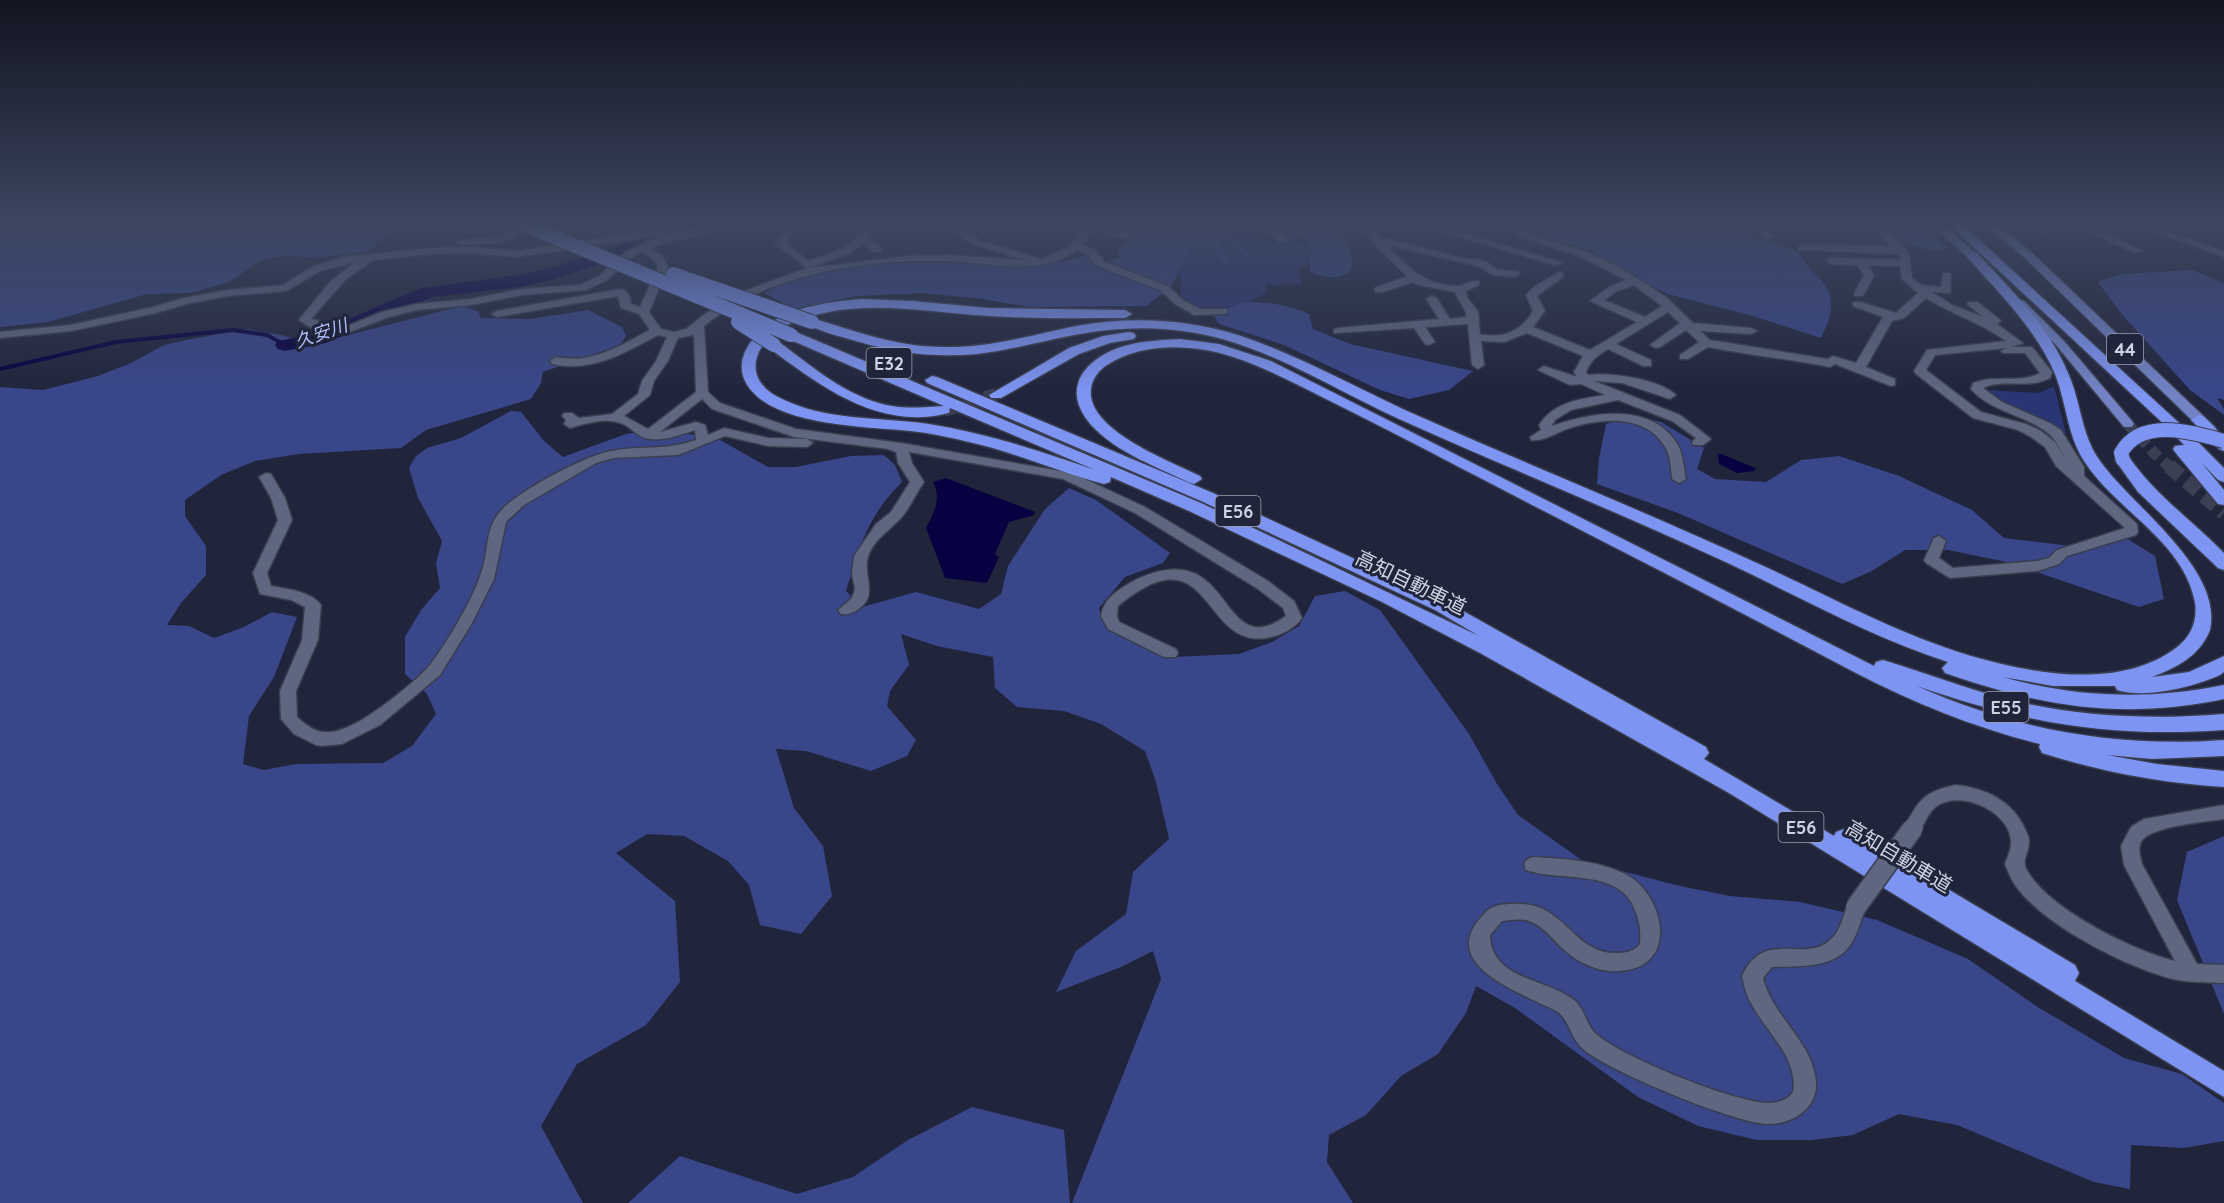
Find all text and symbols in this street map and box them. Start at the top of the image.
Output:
water label: 久安川 [292,313,352,353]
road number: 44 [2107,334,2143,364]
road number: E32 [866,348,912,378]
road number: E56 [1216,496,1260,526]
street label: 高知自動車道 [1352,544,1470,620]
road number: E55 [1984,692,2028,722]
road number: E56 [1778,812,1824,842]
street label: 高知自動車道 [1841,814,1957,898]

